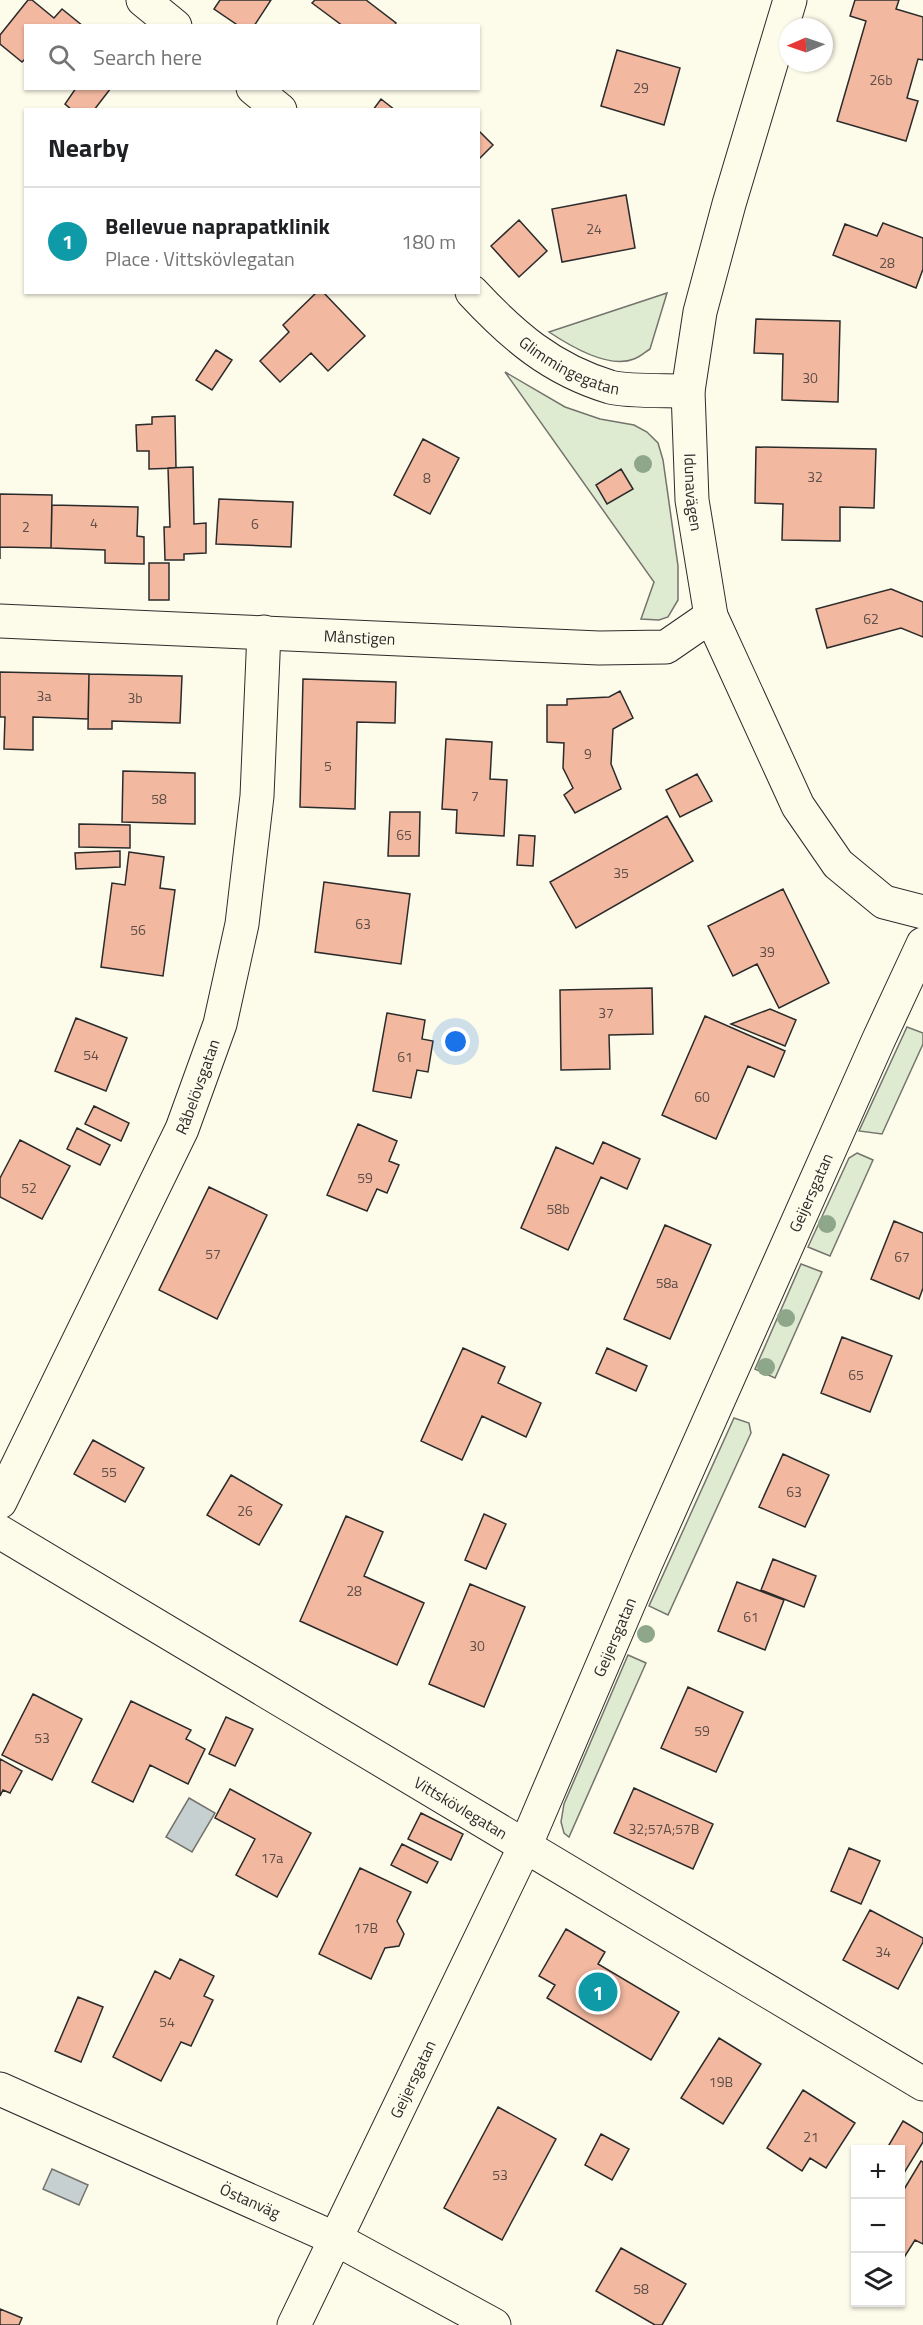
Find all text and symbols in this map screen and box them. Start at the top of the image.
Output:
north arrow [779,18,833,72]
search box [24,24,480,90]
text: Search here [93,40,202,74]
icon: search [45,41,78,74]
house number: 26b [869,69,893,90]
house number: 29 [633,77,649,98]
text: Nearby [48,128,129,167]
text: Bellevue naprapatklinik [105,209,330,243]
house number: 24 [586,218,602,239]
text: 1 [62,226,73,257]
text: 180 m [401,226,456,257]
text: Place · Vittskövlegatan [105,243,295,274]
house number: 28 [879,252,895,273]
street label: Glimmingegatan [514,330,621,401]
house number: 30 [802,367,818,388]
street label: Idunavägen [678,453,709,533]
house number: 32 [807,466,823,487]
house number: 8 [423,467,431,488]
house number: 4 [90,512,98,533]
house number: 6 [251,513,259,534]
house number: 2 [22,516,30,537]
house number: 62 [863,608,879,629]
street label: Månstigen [323,624,396,651]
house number: 3a [37,685,51,706]
house number: 3b [127,687,143,708]
house number: 9 [584,743,592,764]
house number: 5 [324,755,332,776]
house number: 7 [471,785,479,806]
house number: 58 [151,788,167,809]
house number: 65 [396,824,412,845]
house number: 35 [613,862,629,883]
house number: 63 [355,913,371,934]
house number: 56 [130,919,146,940]
house number: 39 [759,941,775,962]
house number: 37 [598,1002,614,1023]
your location [441,1027,470,1056]
street label: Råbelövsgatan [169,1036,226,1139]
house number: 54 [83,1044,99,1065]
house number: 61 [397,1046,413,1067]
house number: 60 [694,1086,710,1107]
street label: Geijersgatan [783,1149,839,1236]
house number: 59 [357,1167,373,1188]
house number: 52 [21,1177,37,1198]
house number: 58b [546,1198,570,1219]
house number: 57 [205,1243,221,1264]
house number: 67 [894,1246,910,1267]
house number: 58a [656,1272,678,1293]
house number: 65 [848,1364,864,1385]
house number: 55 [101,1461,117,1482]
house number: 63 [786,1481,802,1502]
house number: 26 [237,1500,253,1521]
house number: 28 [346,1580,362,1601]
street label: Geijersgatan [587,1594,642,1681]
house number: 61 [743,1606,759,1627]
house number: 30 [469,1635,485,1656]
house number: 59 [694,1720,710,1741]
house number: 53 [34,1727,50,1748]
street label: Vittskövlegatan [410,1770,512,1845]
house number: 32;57A;57B [629,1818,699,1839]
house number: 17a [261,1847,283,1868]
house number: 17B [354,1917,378,1938]
house number: 34 [875,1941,891,1962]
pin: 1 [578,1970,618,2014]
house number: 54 [159,2011,175,2032]
street label: Geijersgatan [383,2036,442,2122]
house number: 19B [709,2071,733,2092]
house number: 21 [803,2126,819,2147]
map controls [851,2145,905,2307]
button: + [851,2145,905,2199]
house number: 53 [492,2164,508,2185]
street label: Östanväg [216,2177,284,2225]
button: − [851,2199,905,2253]
button: layers [851,2253,905,2307]
house number: 58 [633,2278,649,2299]

